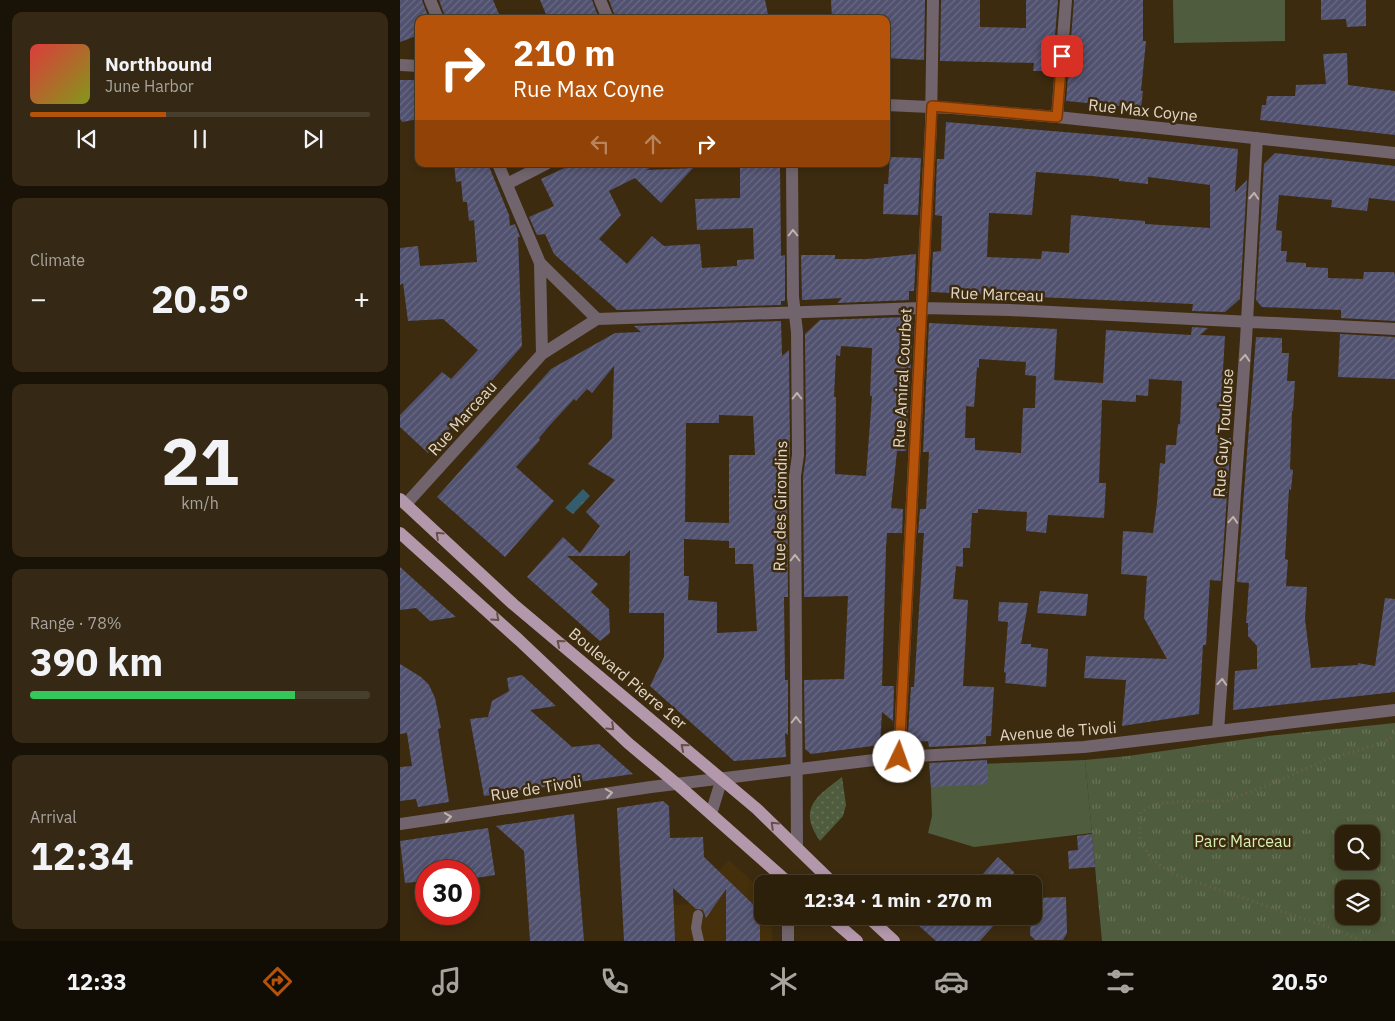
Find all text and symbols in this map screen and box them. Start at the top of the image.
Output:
text: 210 m [513,30,616,76]
icon: right [430,35,495,100]
pin [1041,35,1083,77]
icon: arrive [1048,42,1076,70]
text: Northbound [105,52,212,76]
text: Rue Max Coyne [513,74,664,103]
text: June Harbor [105,76,194,96]
street label: Rue Max Coyne [1087,94,1199,126]
icon: previous [73,125,101,153]
icon: pause [186,125,214,153]
icon: next [299,125,327,153]
icon: left [586,130,614,158]
icon: ahead [639,130,667,158]
icon: right [692,130,720,158]
one-way arrow [1249,192,1260,200]
one-way arrow [788,229,798,236]
text: Climate [30,250,85,270]
text: 20.5° [151,274,249,323]
text: − [30,280,47,317]
text: + [353,280,370,317]
street label: Rue Marceau [950,282,1044,306]
street label: Rue Amiral Courbet [888,308,916,448]
one-way arrow [1240,354,1251,362]
street label: Rue Guy Toulouse [1209,368,1237,498]
street label: Rue Marceau [423,377,501,459]
one-way arrow [792,391,802,399]
text: 21 [161,418,239,503]
street label: Rue des Girondins [769,441,791,571]
text: km/h [181,493,219,513]
one-way arrow [1228,516,1239,524]
one-way arrow [435,532,444,541]
one-way arrow [790,554,800,562]
text: Range · 78% [30,613,122,633]
one-way arrow [490,613,499,622]
street label: Boulevard Pierre 1er [565,623,691,733]
text: 390 km [30,637,163,686]
one-way arrow [556,639,565,648]
one-way arrow [1216,678,1227,686]
one-way arrow [791,716,801,724]
street label: Avenue de Tivoli [999,717,1117,745]
one-way arrow [605,721,614,730]
position arrow [872,730,924,782]
one-way arrow [681,744,690,753]
street label: Rue de Tivoli [489,771,583,805]
one-way arrow [605,789,613,799]
text: Arrival [30,807,77,827]
one-way arrow [445,812,453,823]
one-way arrow [771,822,780,831]
map controls [1335,825,1380,925]
button: search [1335,825,1380,870]
text: 12:34 [30,831,134,880]
park label: Parc Marceau [1194,831,1292,851]
speed limit sign: 30 [415,860,480,925]
button: layers [1335,880,1380,925]
text: 12:34 · 1 min · 270 m [804,888,992,912]
icon: directions [260,964,295,999]
icon: music [429,964,464,999]
icon: phone [597,964,632,999]
icon: climate [766,964,801,999]
icon: car [934,964,969,999]
icon: filters [1103,964,1138,999]
text: 12:33 [67,967,127,996]
text: 20.5° [1271,967,1328,996]

